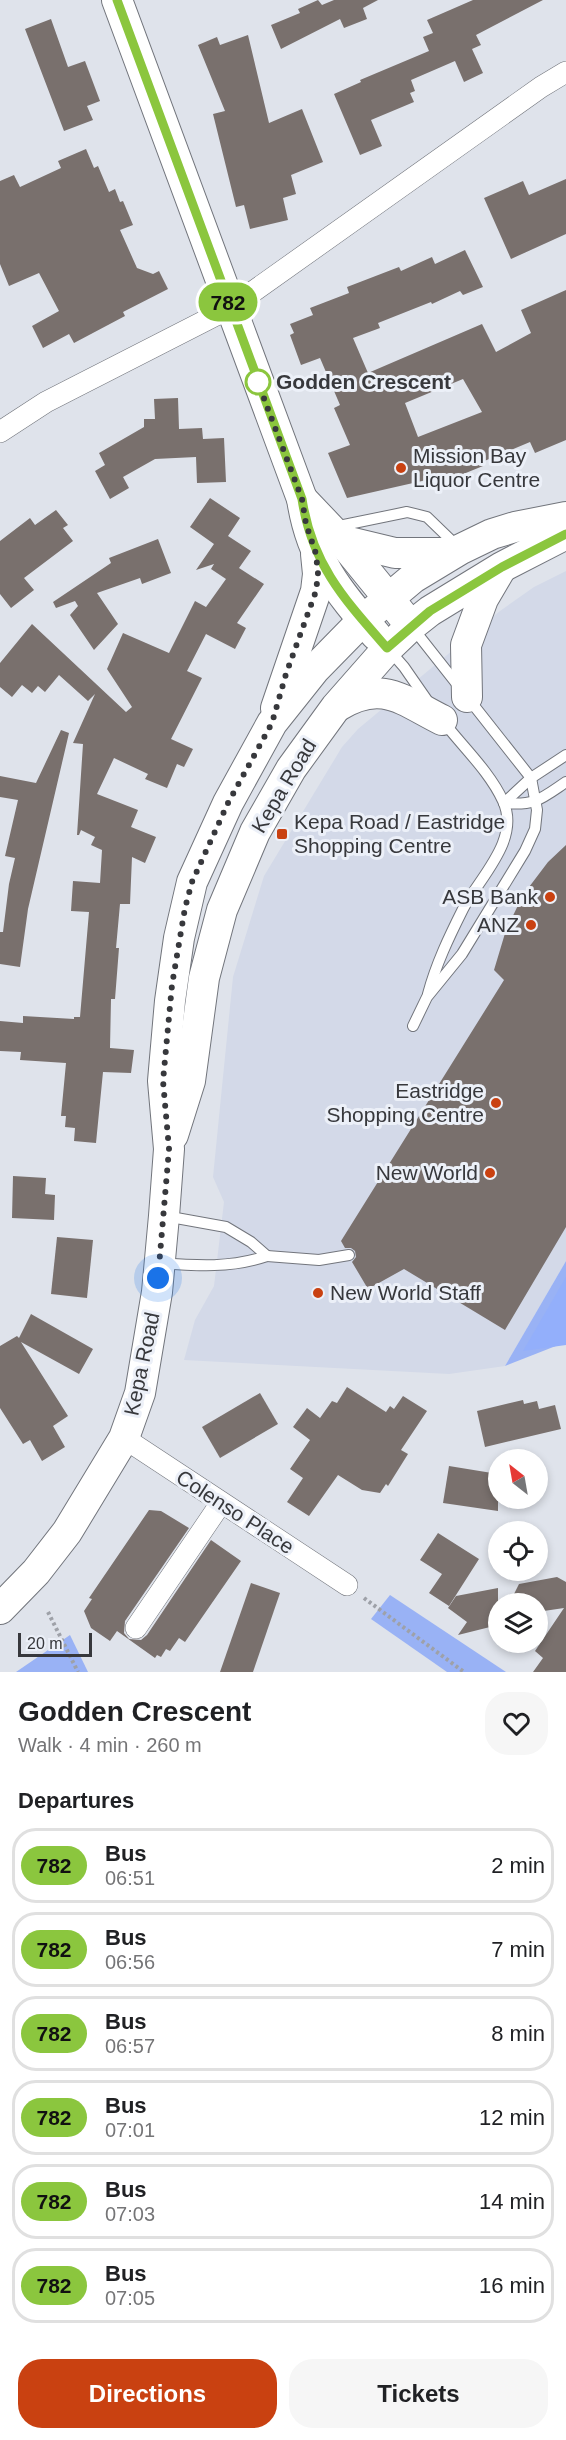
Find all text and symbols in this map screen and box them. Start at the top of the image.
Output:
line badge: 782 [194,282,262,322]
text: 782 [210,291,246,314]
marker: Godden Crescent [245,369,271,395]
place label: Godden Crescent [276,370,451,393]
place label: Mission Bay Liquor Centre [413,444,540,491]
marker: Mission Bay Liquor Centre [394,461,408,475]
street label: Kepa Road [247,735,320,837]
place label: Kepa Road / Eastridge Shopping Centre [294,810,505,857]
marker: Kepa Road / Eastridge Shopping Centre [275,827,289,841]
place label: ASB Bank [442,885,538,908]
marker: ASB Bank [543,890,557,904]
place label: ANZ [477,913,519,936]
marker: ANZ [524,918,538,932]
place label: Eastridge Shopping Centre [326,1079,484,1126]
marker: Eastridge Shopping Centre [489,1096,503,1110]
place label: New World [376,1161,478,1184]
marker: New World [483,1166,497,1180]
your location [143,1263,173,1293]
place label: New World Staff [330,1281,481,1304]
marker: New World Staff [311,1286,325,1300]
street label: Kepa Road [119,1310,164,1418]
north arrow [488,1449,548,1509]
map controls [488,1449,548,1653]
street label: Colenso Place [172,1465,298,1558]
button: locate [488,1521,548,1581]
button: layers [488,1593,548,1653]
scale bar [18,1630,92,1658]
text: 20 m [27,1635,63,1652]
button: heart [485,1692,548,1755]
text: Godden Crescent [18,1696,251,1727]
text: Walk · 4 min · 260 m [18,1734,202,1756]
text: Departures [18,1788,134,1813]
text: Bus [105,1841,147,1866]
text: 2 min [491,1853,545,1878]
text: 782 [36,1854,72,1877]
text: 06:51 [105,1867,155,1889]
text: Bus [105,1925,147,1950]
text: 7 min [491,1937,545,1962]
text: 782 [36,1938,72,1961]
text: 06:56 [105,1951,155,1973]
text: Bus [105,2009,147,2034]
text: 8 min [491,2021,545,2046]
text: 782 [36,2022,72,2045]
text: 06:57 [105,2035,155,2057]
text: Bus [105,2093,147,2118]
text: 12 min [479,2105,545,2130]
text: 782 [36,2106,72,2129]
text: 07:01 [105,2119,155,2141]
text: Bus [105,2177,147,2202]
text: 14 min [479,2189,545,2214]
text: 782 [36,2190,72,2213]
text: 07:03 [105,2203,155,2225]
text: Bus [105,2261,147,2286]
text: 16 min [479,2273,545,2298]
text: 782 [36,2274,72,2297]
text: 07:05 [105,2287,155,2309]
button: Directions [18,2359,277,2428]
button: Tickets [289,2359,548,2428]

